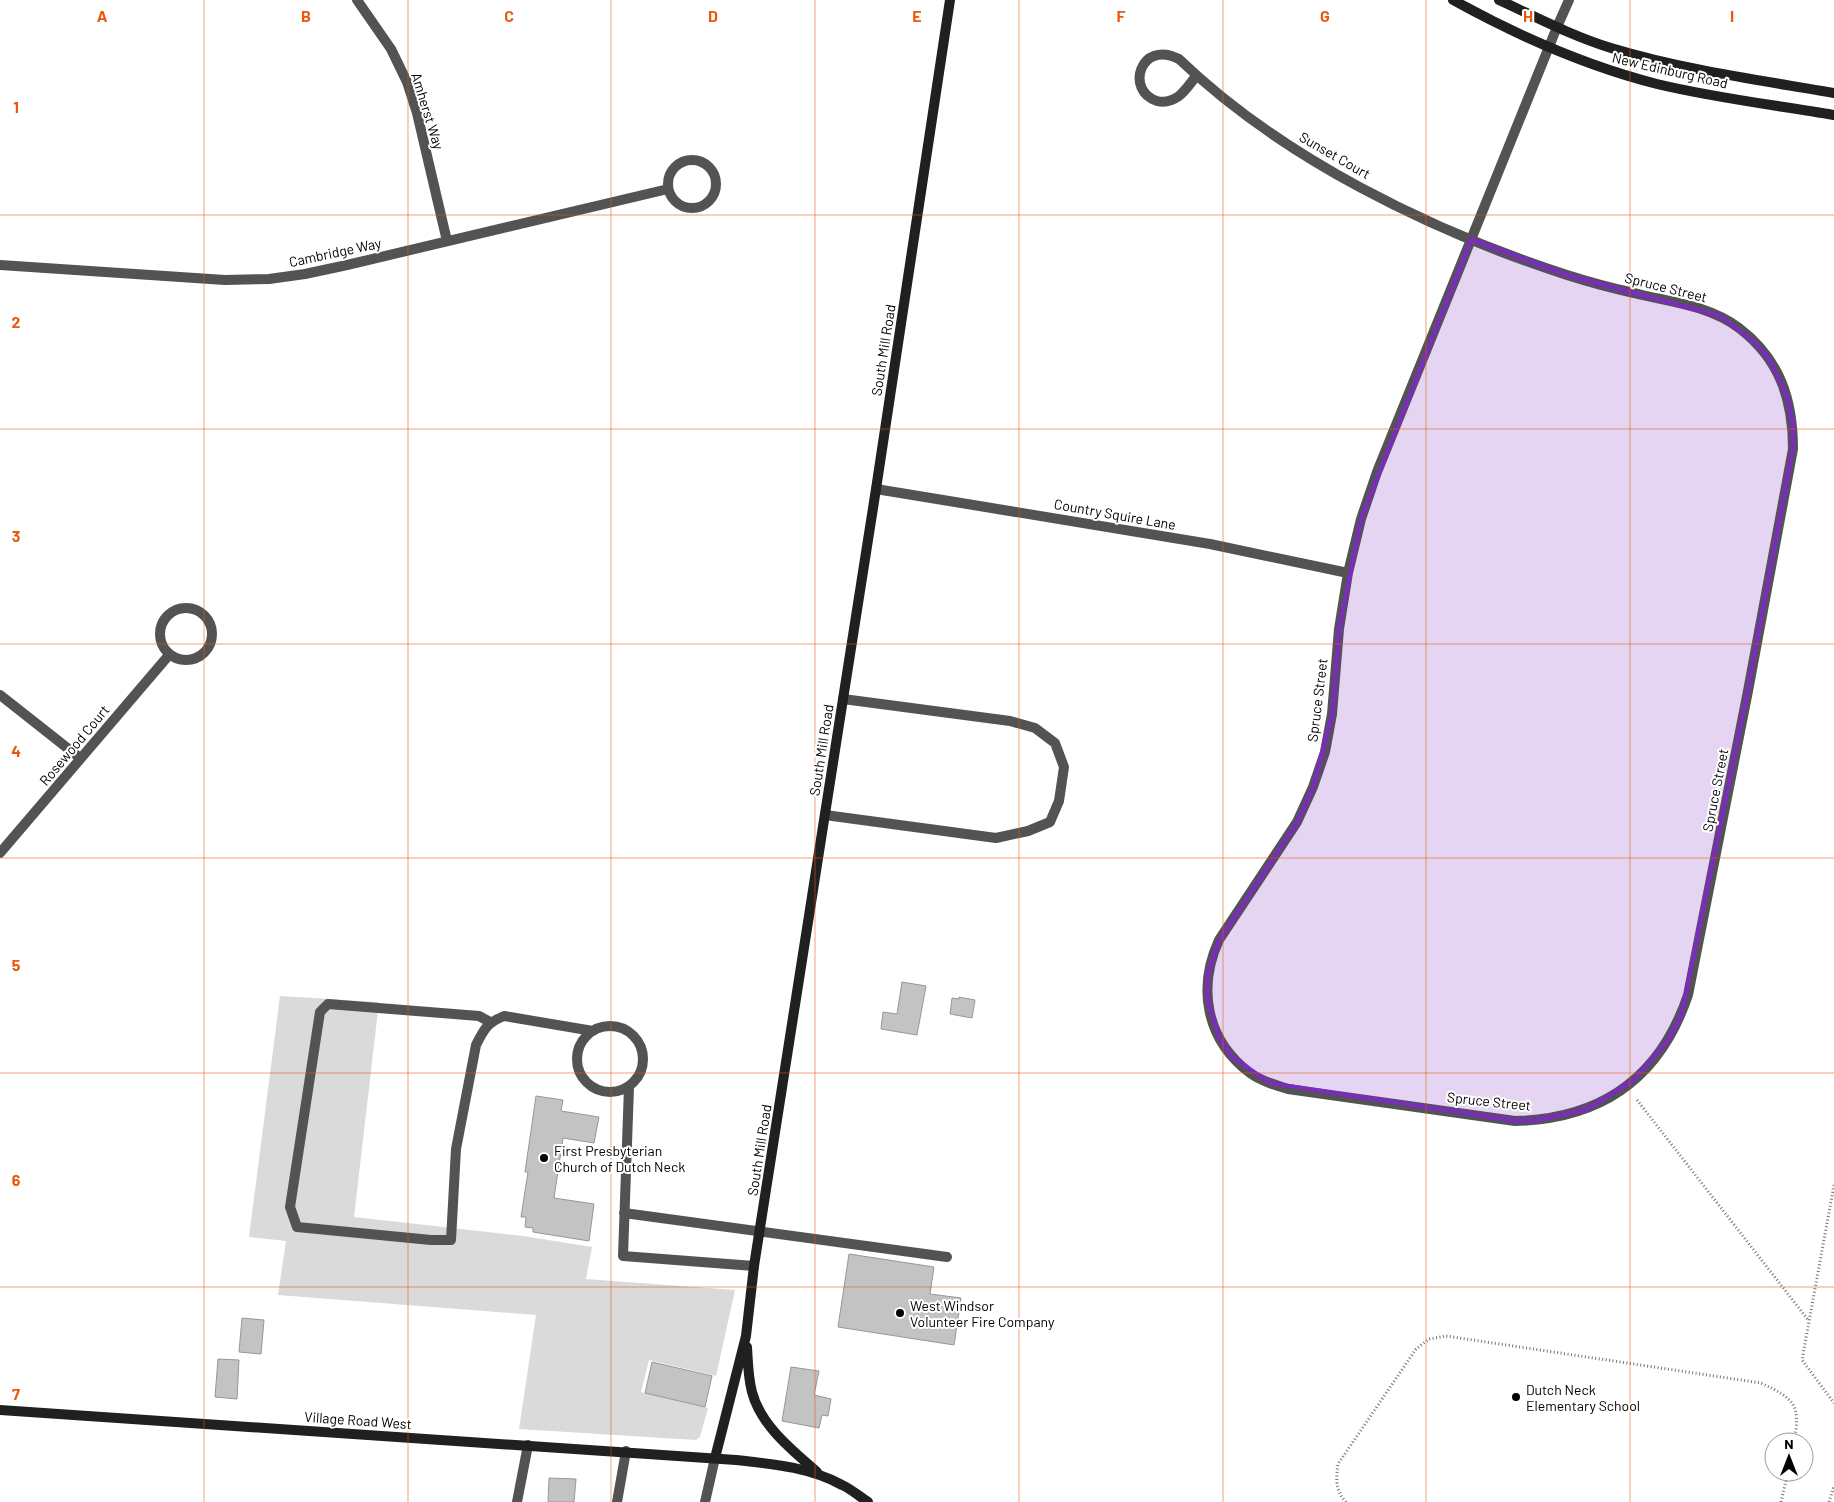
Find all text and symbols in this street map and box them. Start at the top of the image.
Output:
text: A [97,6,108,25]
text: B [301,6,311,25]
text: C [504,6,514,25]
text: D [708,6,718,25]
text: E [912,6,922,25]
text: F [1117,6,1126,25]
text: G [1320,6,1330,25]
text: H [1523,6,1533,25]
text: I [1730,6,1734,25]
street label: New Edinburg Road [1611,48,1729,92]
street label: Amherst Way [408,70,448,152]
text: 1 [13,97,19,116]
street label: Sunset Court [1296,128,1374,182]
street label: Cambridge Way [287,234,383,270]
street label: Spruce Street [1623,269,1709,305]
street label: South Mill Road [867,303,899,397]
text: 2 [12,312,21,331]
street label: Country Squire Lane [1053,495,1177,533]
text: 3 [12,526,20,545]
street label: Spruce Street [1303,657,1331,743]
street label: Rosewood Court [35,701,113,789]
street label: South Mill Road [805,703,837,797]
text: 4 [11,741,21,760]
street label: Spruce Street [1699,747,1731,833]
text: 5 [12,955,21,974]
street label: Spruce Street [1446,1088,1532,1114]
street label: South Mill Road [743,1103,775,1197]
place label: First Presbyterian Church of Dutch Neck [554,1142,685,1175]
marker: First Presbyterian Church of Dutch Neck [538,1152,550,1164]
text: 6 [12,1170,21,1189]
place label: West Windsor Volunteer Fire Company [910,1297,1055,1330]
marker: West Windsor Volunteer Fire Company [894,1307,906,1319]
place label: Dutch Neck Elementary School [1526,1381,1640,1414]
text: 7 [12,1384,20,1403]
marker: Dutch Neck Elementary School [1510,1391,1522,1403]
street label: Village Road West [304,1408,412,1432]
north arrow [1764,1432,1814,1482]
text: N [1784,1435,1794,1452]

